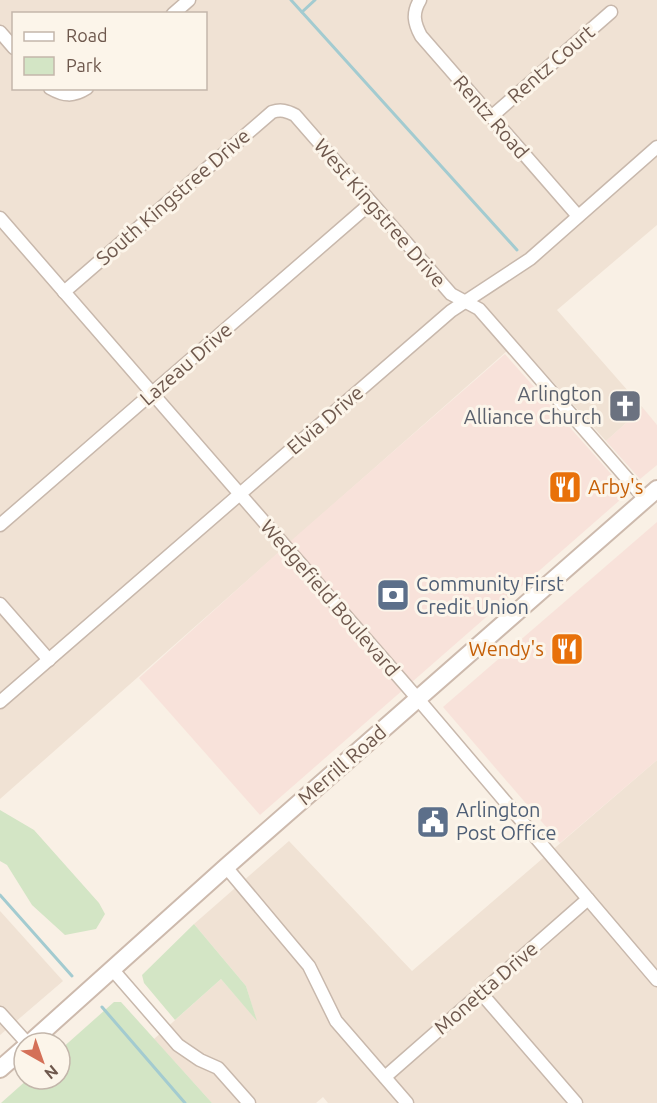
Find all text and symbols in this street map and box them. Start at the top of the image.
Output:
legend [12,12,207,90]
street label: Rentz Court [503,20,599,108]
text: Road [66,25,108,45]
text: Park [66,55,102,75]
street label: Rentz Road [449,70,534,163]
street label: South Kingstree Drive [91,124,254,270]
street label: West Kingstree Drive [310,134,451,291]
street label: Lazeau Drive [135,318,236,410]
street label: Elvia Drive [282,380,367,459]
place label: Arlington Alliance Church [464,382,602,428]
church icon: Arlington Alliance Church [607,388,643,424]
restaurant icon: Arby's [547,469,583,505]
place label: Arby's [588,475,643,498]
street label: Wedgefield Boulevard [256,515,405,681]
place label: Community First Credit Union [416,572,564,618]
bank icon: Community First Credit Union [375,577,411,613]
restaurant icon: Wendy's [549,631,585,667]
place label: Wendy's [469,637,544,660]
street label: Merrill Road [293,720,391,809]
place label: Arlington Post Office [456,798,556,844]
public building icon: Arlington Post Office [415,804,451,840]
street label: Monetta Drive [429,937,542,1039]
north arrow [12,1031,72,1091]
text: N [41,1062,62,1083]

